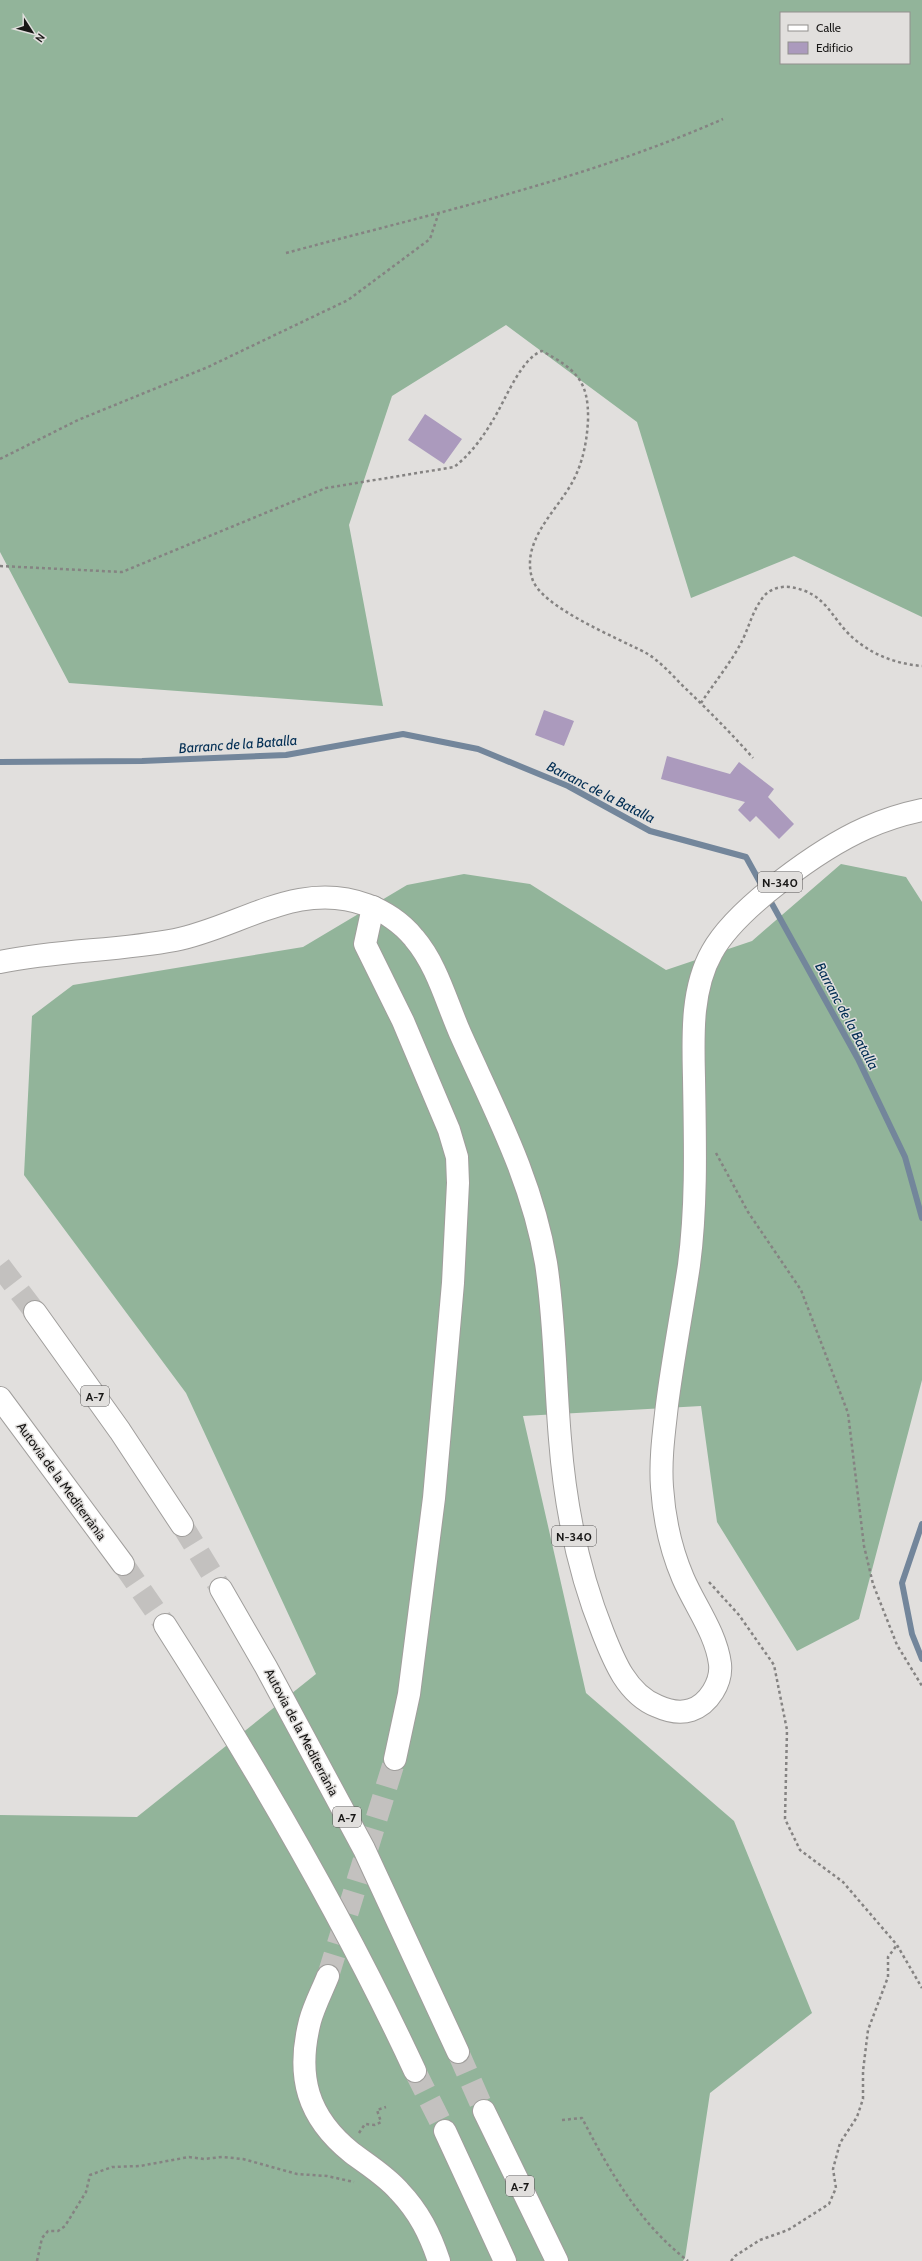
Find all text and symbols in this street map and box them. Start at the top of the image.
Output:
north arrow [12,12,52,52]
legend [780,12,910,64]
text: Calle [816,20,841,35]
text: N [32,31,48,45]
text: Edificio [816,40,853,55]
water label: Barranc de la Batalla [178,731,298,757]
water label: Barranc de la Batalla [544,757,658,827]
road number: N-340 [758,872,802,892]
water label: Barranc de la Batalla [811,959,883,1073]
road number: A-7 [81,1386,109,1406]
street label: Autovia de la Mediterrània [14,1419,111,1544]
road number: N-340 [552,1526,596,1546]
street label: Autovia de la Mediterrània [262,1666,343,1799]
road number: A-7 [333,1807,361,1827]
road number: A-7 [506,2176,534,2196]

